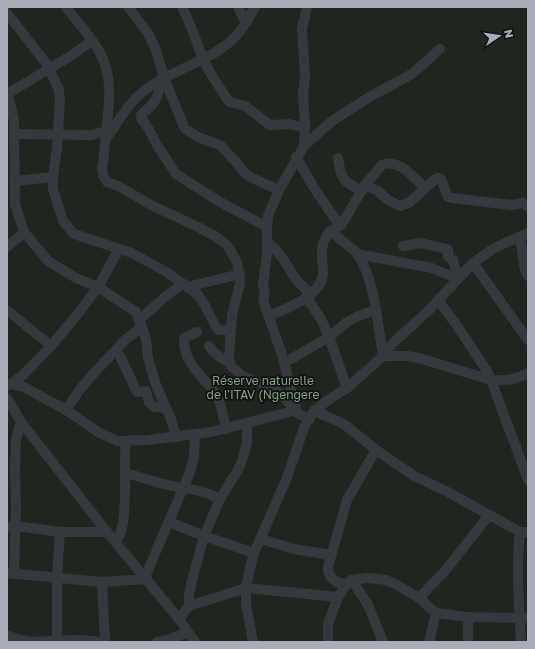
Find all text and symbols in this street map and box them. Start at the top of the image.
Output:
north arrow [479,16,519,56]
text: N [502,28,517,39]
park label: Réserve naturelle de l'ITAV (Ngengere [207,373,319,402]

